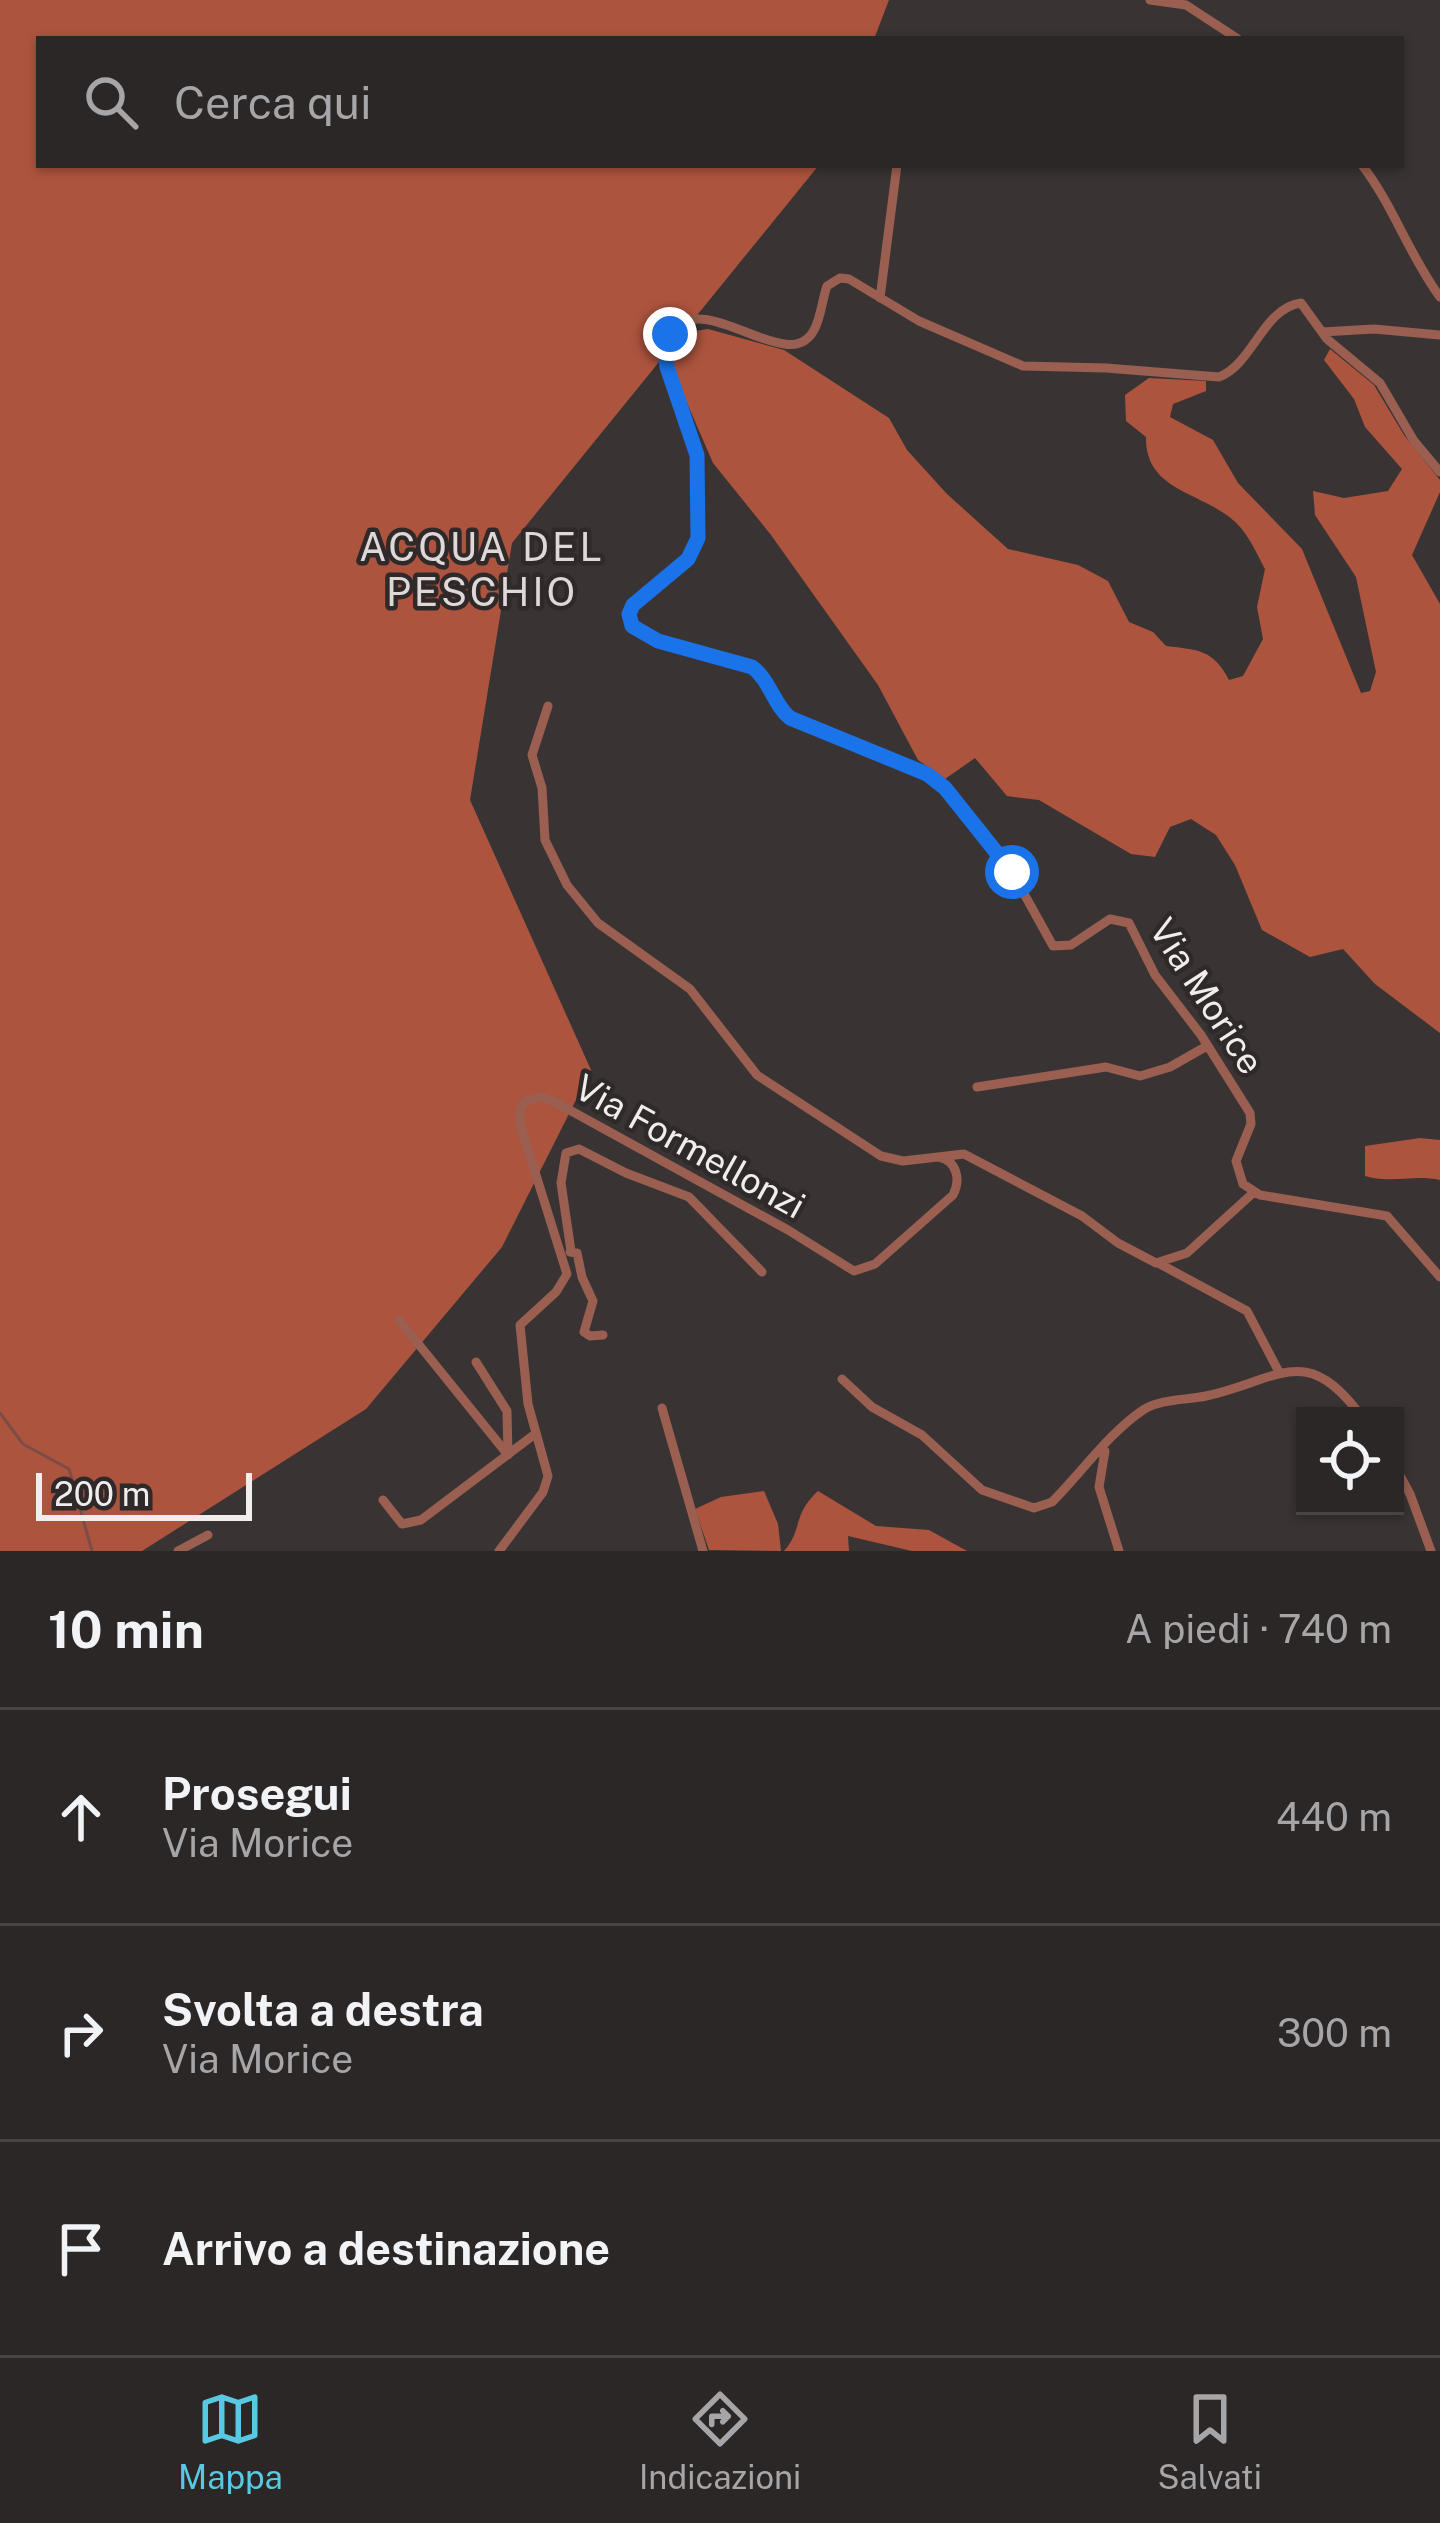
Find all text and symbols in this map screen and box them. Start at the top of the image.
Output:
search box [36,36,1404,168]
icon: search [78,69,144,135]
text: Cerca qui [174,76,371,129]
route end [643,307,697,361]
district label: ACQUA DEL PESCHIO [359,524,605,615]
route start [985,845,1039,899]
street label: Via Morice [1141,911,1273,1081]
street label: Via Formellonzi [568,1066,812,1226]
map controls [1296,1407,1404,1515]
button: locate [1296,1407,1404,1515]
scale bar [36,1467,252,1520]
text: 200 m [54,1475,150,1513]
text: 10 min [48,1600,204,1659]
text: A piedi · 740 m [1125,1606,1392,1652]
text: Prosegui [162,1767,352,1820]
icon: ahead [48,1784,114,1850]
text: 440 m [1276,1794,1392,1840]
text: Via Morice [162,1820,353,1866]
text: Svolta a destra [162,1983,484,2036]
icon: right [48,2000,114,2066]
text: 300 m [1277,2010,1392,2056]
text: Via Morice [162,2036,353,2082]
icon: arrive [48,2216,114,2282]
text: Arrivo a destinazione [162,2222,610,2275]
tab: Mappa [178,2386,283,2496]
tab: Indicazioni [639,2386,801,2496]
tab: Salvati [1157,2386,1262,2496]

